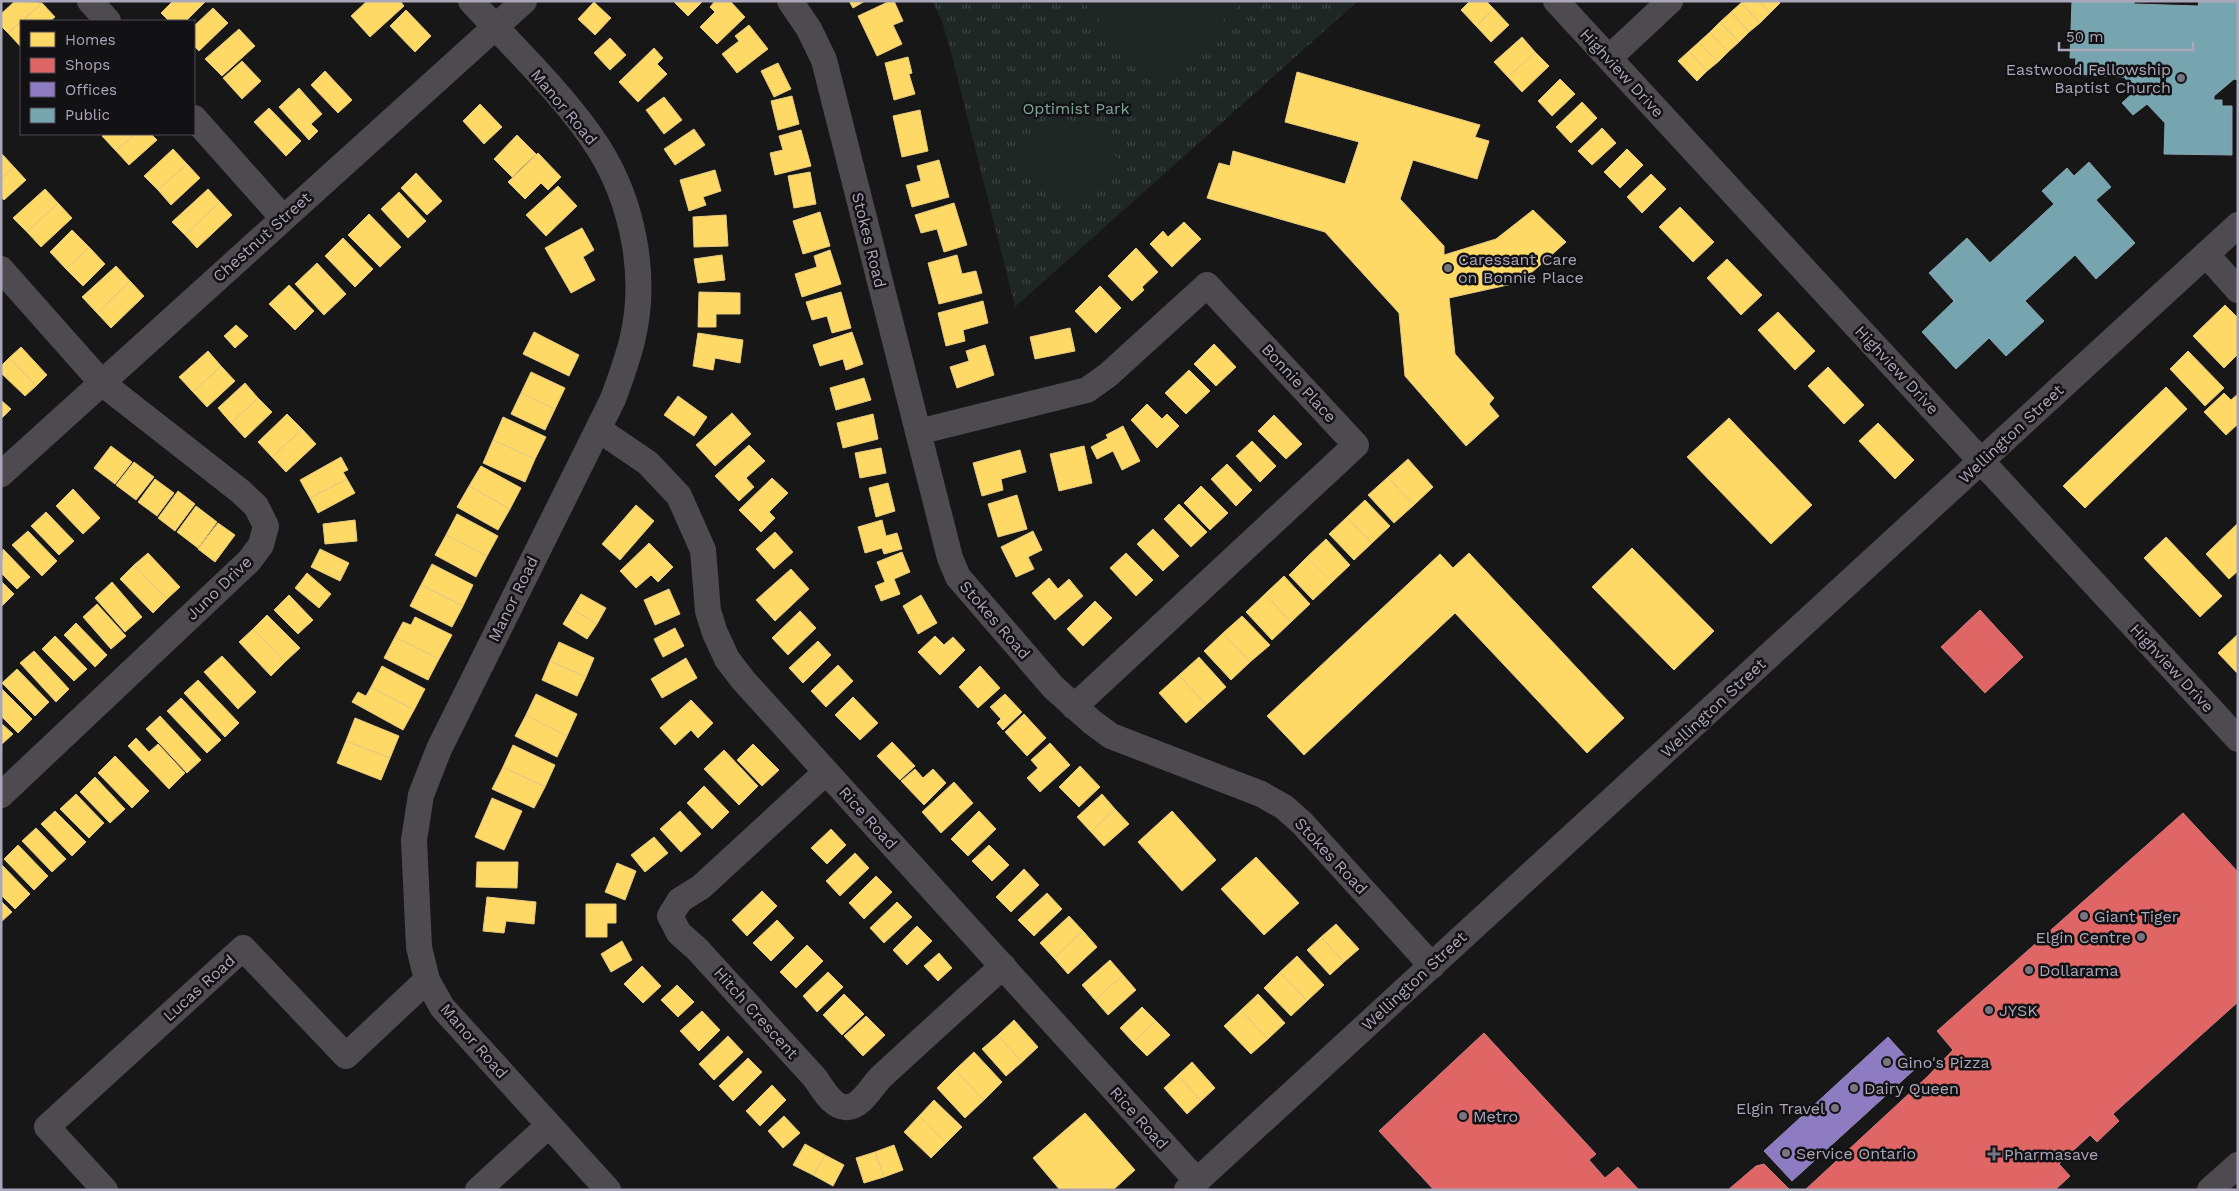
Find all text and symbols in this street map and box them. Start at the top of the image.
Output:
legend [20,20,195,135]
scale bar [2059,20,2193,52]
street label: Highview Drive [1576,25,1668,121]
text: 50 m [2066,28,2103,46]
text: Homes [65,31,116,49]
text: Shops [65,56,110,74]
place label: Eastwood Fellowship Baptist Church [2006,60,2171,97]
street label: Manor Road [527,65,601,149]
marker: Eastwood Fellowship Baptist Church [2175,72,2187,84]
text: Offices [65,81,117,99]
park label: Optimist Park [1022,99,1130,118]
text: Public [65,106,110,124]
street label: Chestnut Street [209,188,315,286]
street label: Stokes Road [848,190,890,290]
place label: Caressant Care on Bonnie Place [1458,250,1584,287]
marker: Caressant Care on Bonnie Place [1442,262,1454,274]
street label: Highview Drive [1851,322,1943,418]
street label: Bonnie Place [1258,340,1340,426]
street label: Wellington Street [1955,380,2068,487]
street label: Juno Drive [182,552,256,624]
street label: Manor Road [484,553,542,645]
street label: Stokes Road [956,577,1034,663]
street label: Highview Drive [2126,620,2218,716]
street label: Wellington Street [1657,654,1770,761]
street label: Rice Road [835,783,901,853]
street label: Stokes Road [1291,814,1371,898]
place label: Giant Tiger [2094,907,2179,926]
marker: Giant Tiger [2078,910,2090,922]
street label: Wellington Street [1358,927,1471,1034]
place label: Elgin Centre [2036,928,2131,947]
marker: Elgin Centre [2135,931,2147,943]
street label: Lucas Road [159,951,239,1025]
place label: Dollarama [2039,961,2119,980]
street label: Hitch Crescent [710,963,802,1063]
marker: Dollarama [2023,964,2035,976]
street label: Manor Road [436,1000,512,1082]
place label: JYSK [1999,1001,2038,1020]
marker: JYSK [1983,1004,1995,1016]
place label: Gino's Pizza [1897,1053,1990,1072]
marker: Gino's Pizza [1881,1056,1893,1068]
place label: Dairy Queen [1864,1079,1959,1098]
marker: Dairy Queen [1848,1082,1860,1094]
street label: Rice Road [1106,1083,1172,1153]
place label: Elgin Travel [1736,1099,1825,1118]
marker: Elgin Travel [1829,1102,1841,1114]
place label: Metro [1473,1107,1518,1126]
marker: Metro [1457,1110,1469,1122]
place label: Service Ontario [1796,1144,1916,1163]
place label: Pharmasave [2004,1145,2098,1164]
marker: Service Ontario [1780,1147,1792,1159]
marker: Pharmasave [1988,1148,2000,1160]

